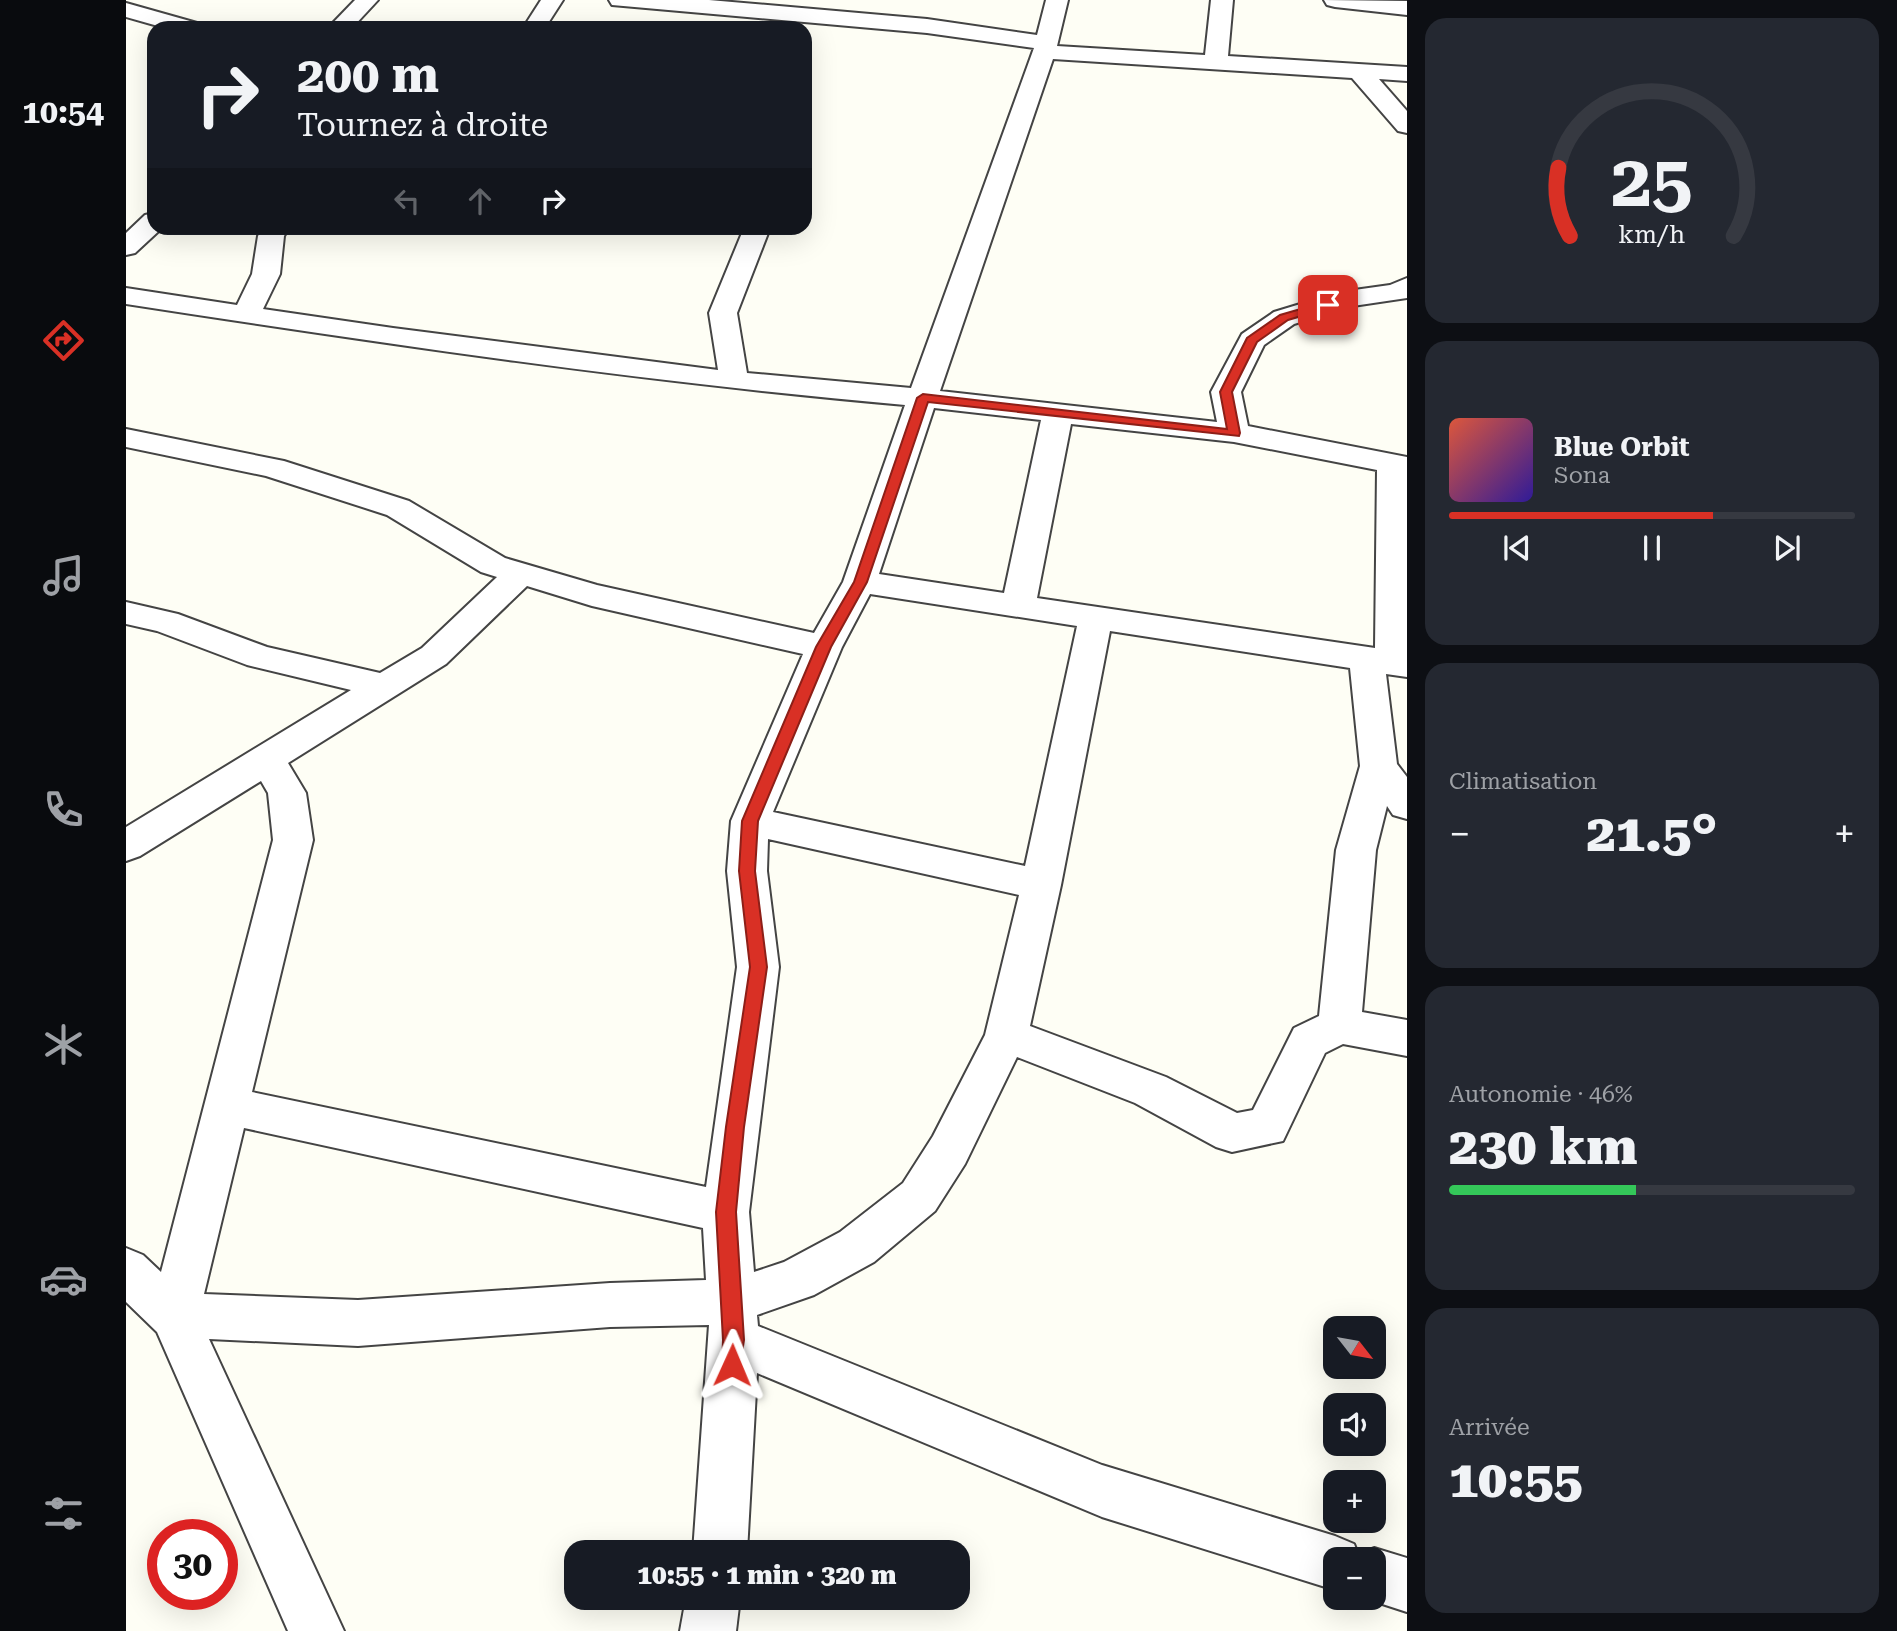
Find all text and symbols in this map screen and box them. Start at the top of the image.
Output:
text: 200 m [297,47,439,104]
icon: right [182,49,273,140]
text: 10:54 [22,93,104,131]
text: Tournez à droite [297,106,548,144]
text: 25 [1611,140,1693,225]
icon: left [388,182,426,220]
icon: ahead [461,182,499,220]
icon: right [534,182,572,220]
text: km/h [1619,220,1685,249]
pin [1298,275,1358,335]
icon: arrive [1309,286,1347,324]
icon: directions [39,316,88,365]
text: Blue Orbit [1554,432,1690,462]
text: Sona [1554,462,1610,489]
icon: previous [1498,529,1536,567]
icon: pause [1633,529,1671,567]
icon: next [1768,529,1806,567]
icon: music [39,551,88,600]
text: Climatisation [1449,768,1597,795]
icon: phone [39,785,88,834]
text: 21.5° [1587,803,1717,864]
text: − [1449,812,1470,856]
text: + [1834,812,1855,856]
icon: climate [39,1020,88,1069]
text: Autonomie · 46% [1449,1081,1633,1108]
text: 230 km [1449,1116,1637,1177]
icon: car [39,1255,88,1304]
north arrow [1323,1316,1386,1379]
map controls [1323,1316,1386,1610]
position arrow [695,1328,769,1402]
button: sound [1323,1393,1386,1456]
text: Arrivée [1449,1414,1530,1441]
text: 10:55 [1449,1449,1583,1510]
button: + [1323,1470,1386,1533]
icon: filters [39,1489,88,1538]
speed limit sign: 30 [147,1519,238,1610]
button: − [1323,1547,1386,1610]
text: 10:55 · 1 min · 320 m [637,1560,897,1590]

